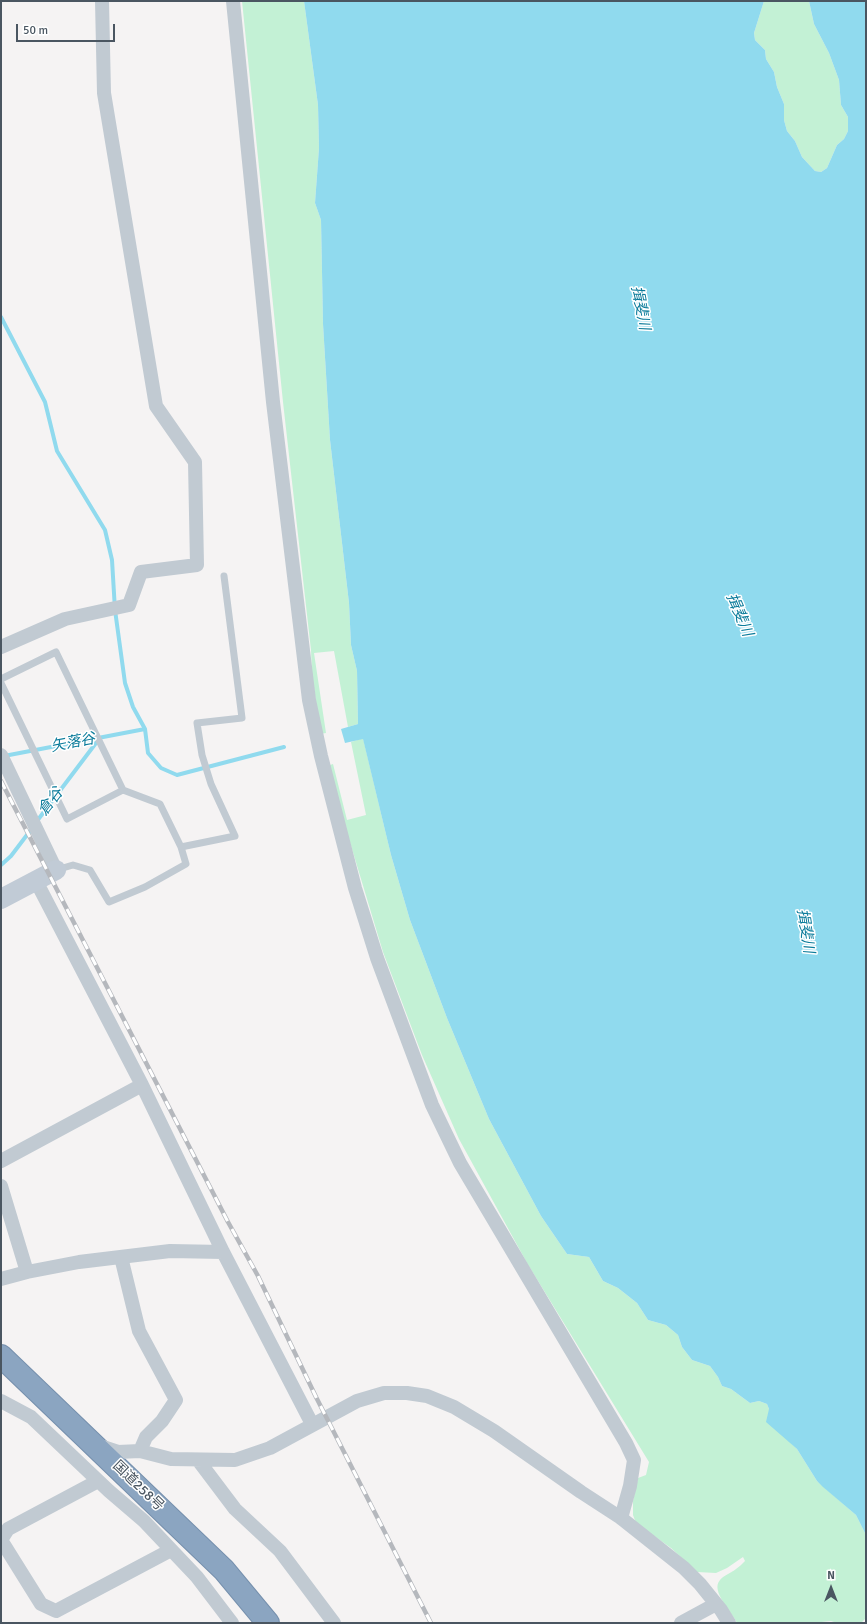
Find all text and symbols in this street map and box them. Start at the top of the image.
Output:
scale bar [18,16,117,42]
text: 50 m [23,23,48,38]
water label: 揖斐川 [627,284,653,332]
water label: 揖斐川 [722,591,756,639]
water label: 矢落谷 [49,730,97,756]
water label: 倉谷 [35,785,67,819]
water label: 揖斐川 [793,907,817,955]
street label: 国道258号 [109,1457,167,1515]
north arrow [811,1568,851,1608]
text: N [827,1569,835,1582]

